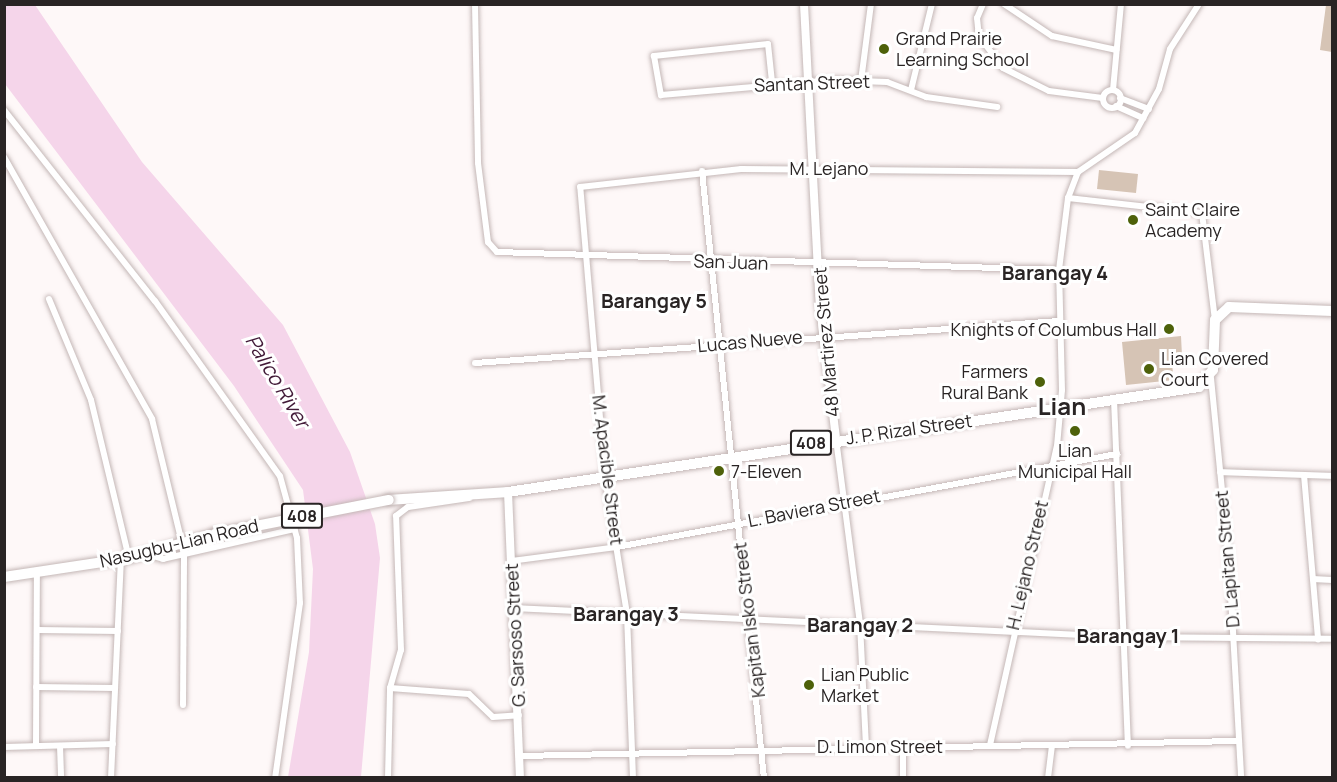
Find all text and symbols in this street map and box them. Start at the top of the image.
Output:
place label: Grand Prairie Learning School [896,28,1029,70]
marker: Grand Prairie Learning School [877,42,891,56]
street label: Santan Street [754,70,870,96]
street label: M. Lejano [790,157,868,179]
place label: Saint Claire Academy [1145,199,1240,242]
marker: Saint Claire Academy [1126,213,1140,227]
street label: San Juan [693,250,769,274]
district label: Barangay 4 [1002,260,1108,284]
street label: 48 Martirez Street [809,266,843,418]
district label: Barangay 5 [601,288,707,312]
place label: Knights of Columbus Hall [950,318,1157,340]
marker: Knights of Columbus Hall [1162,322,1176,336]
street label: Lucas Nueve [697,326,803,356]
water label: Palico River [241,330,315,432]
place label: Lian Covered Court [1161,348,1269,391]
place label: Farmers Rural Bank [941,361,1028,404]
marker: Lian Covered Court [1142,362,1156,376]
marker: Farmers Rural Bank [1033,375,1047,389]
district label: Lian [1038,392,1086,420]
street label: M. Apacible Street [588,394,628,546]
street label: J. P. Rizal Street [845,409,973,449]
marker: Lian Municipal Hall [1068,424,1082,438]
road number: 408 [788,430,834,456]
place label: Lian Municipal Hall [1018,440,1132,482]
place label: 7-Eleven [731,460,802,482]
marker: 7-Eleven [712,464,726,478]
street label: L. Baviera Street [746,485,882,531]
street label: D. Lapitan Street [1210,489,1244,629]
street label: H. Lejano Street [1002,498,1052,632]
road number: 408 [280,503,324,529]
street label: Nasugbu-Lian Road [97,514,261,572]
street label: Kapitan Isko Street [729,541,769,699]
street label: G. Sarsoso Street [500,563,530,707]
district label: Barangay 3 [573,601,679,625]
district label: Barangay 2 [807,612,913,636]
district label: Barangay 1 [1076,623,1180,647]
place label: Lian Public Market [821,664,909,706]
marker: Lian Public Market [802,678,816,692]
street label: D. Limon Street [817,735,943,757]

